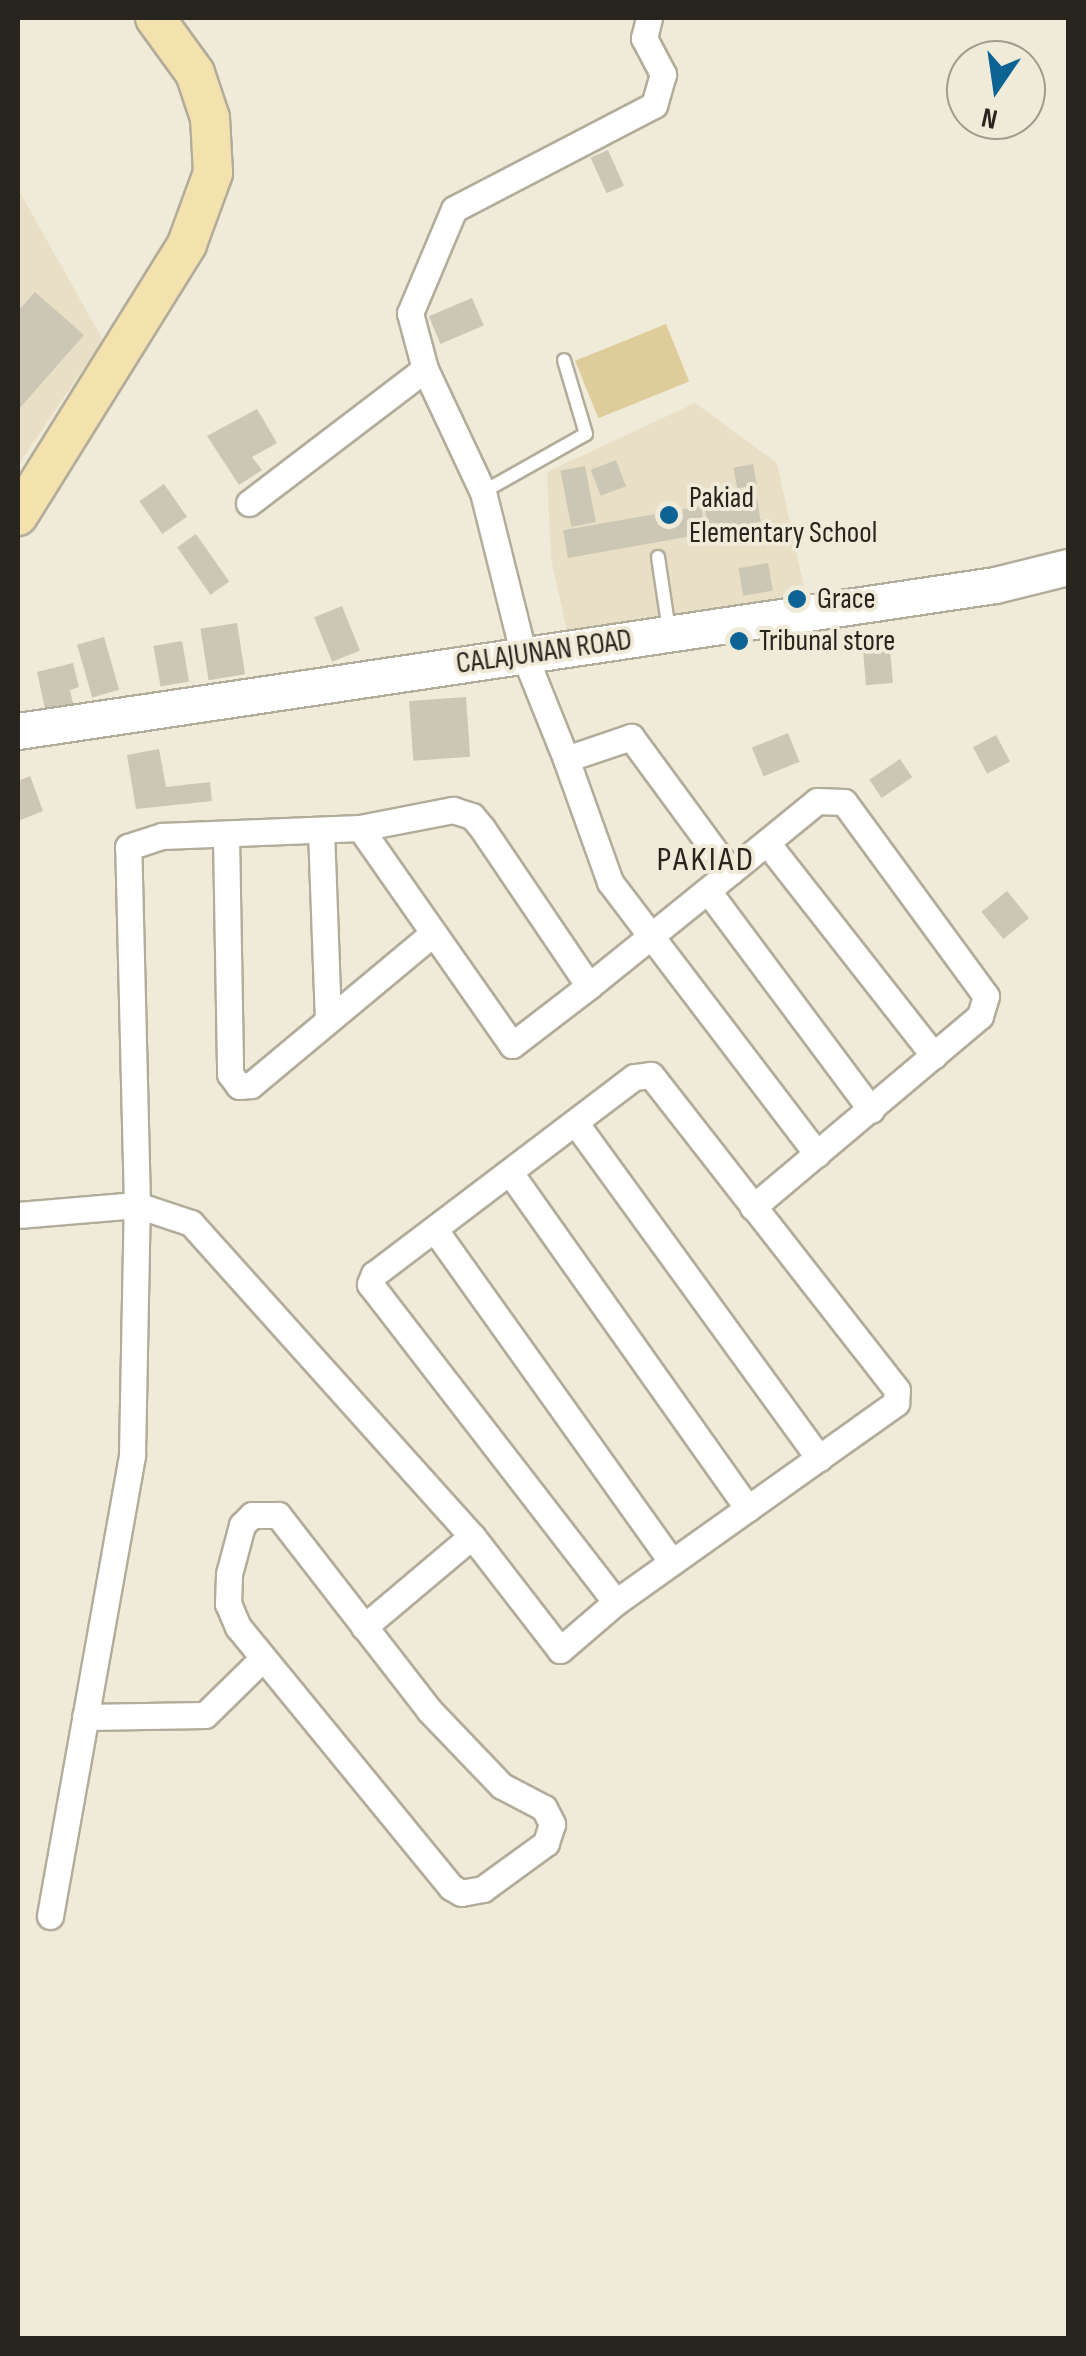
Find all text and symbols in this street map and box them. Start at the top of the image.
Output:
north arrow [946,40,1046,140]
text: N [979,100,1001,136]
place label: Pakiad Elementary School [689,480,877,550]
marker: Pakiad Elementary School [658,504,680,526]
place label: Grace [817,581,876,617]
marker: Grace [786,588,808,610]
street label: CALAJUNAN ROAD [454,622,634,682]
place label: Tribunal store [759,623,895,659]
marker: Tribunal store [728,630,750,652]
district label: PAKIAD [657,839,755,881]

